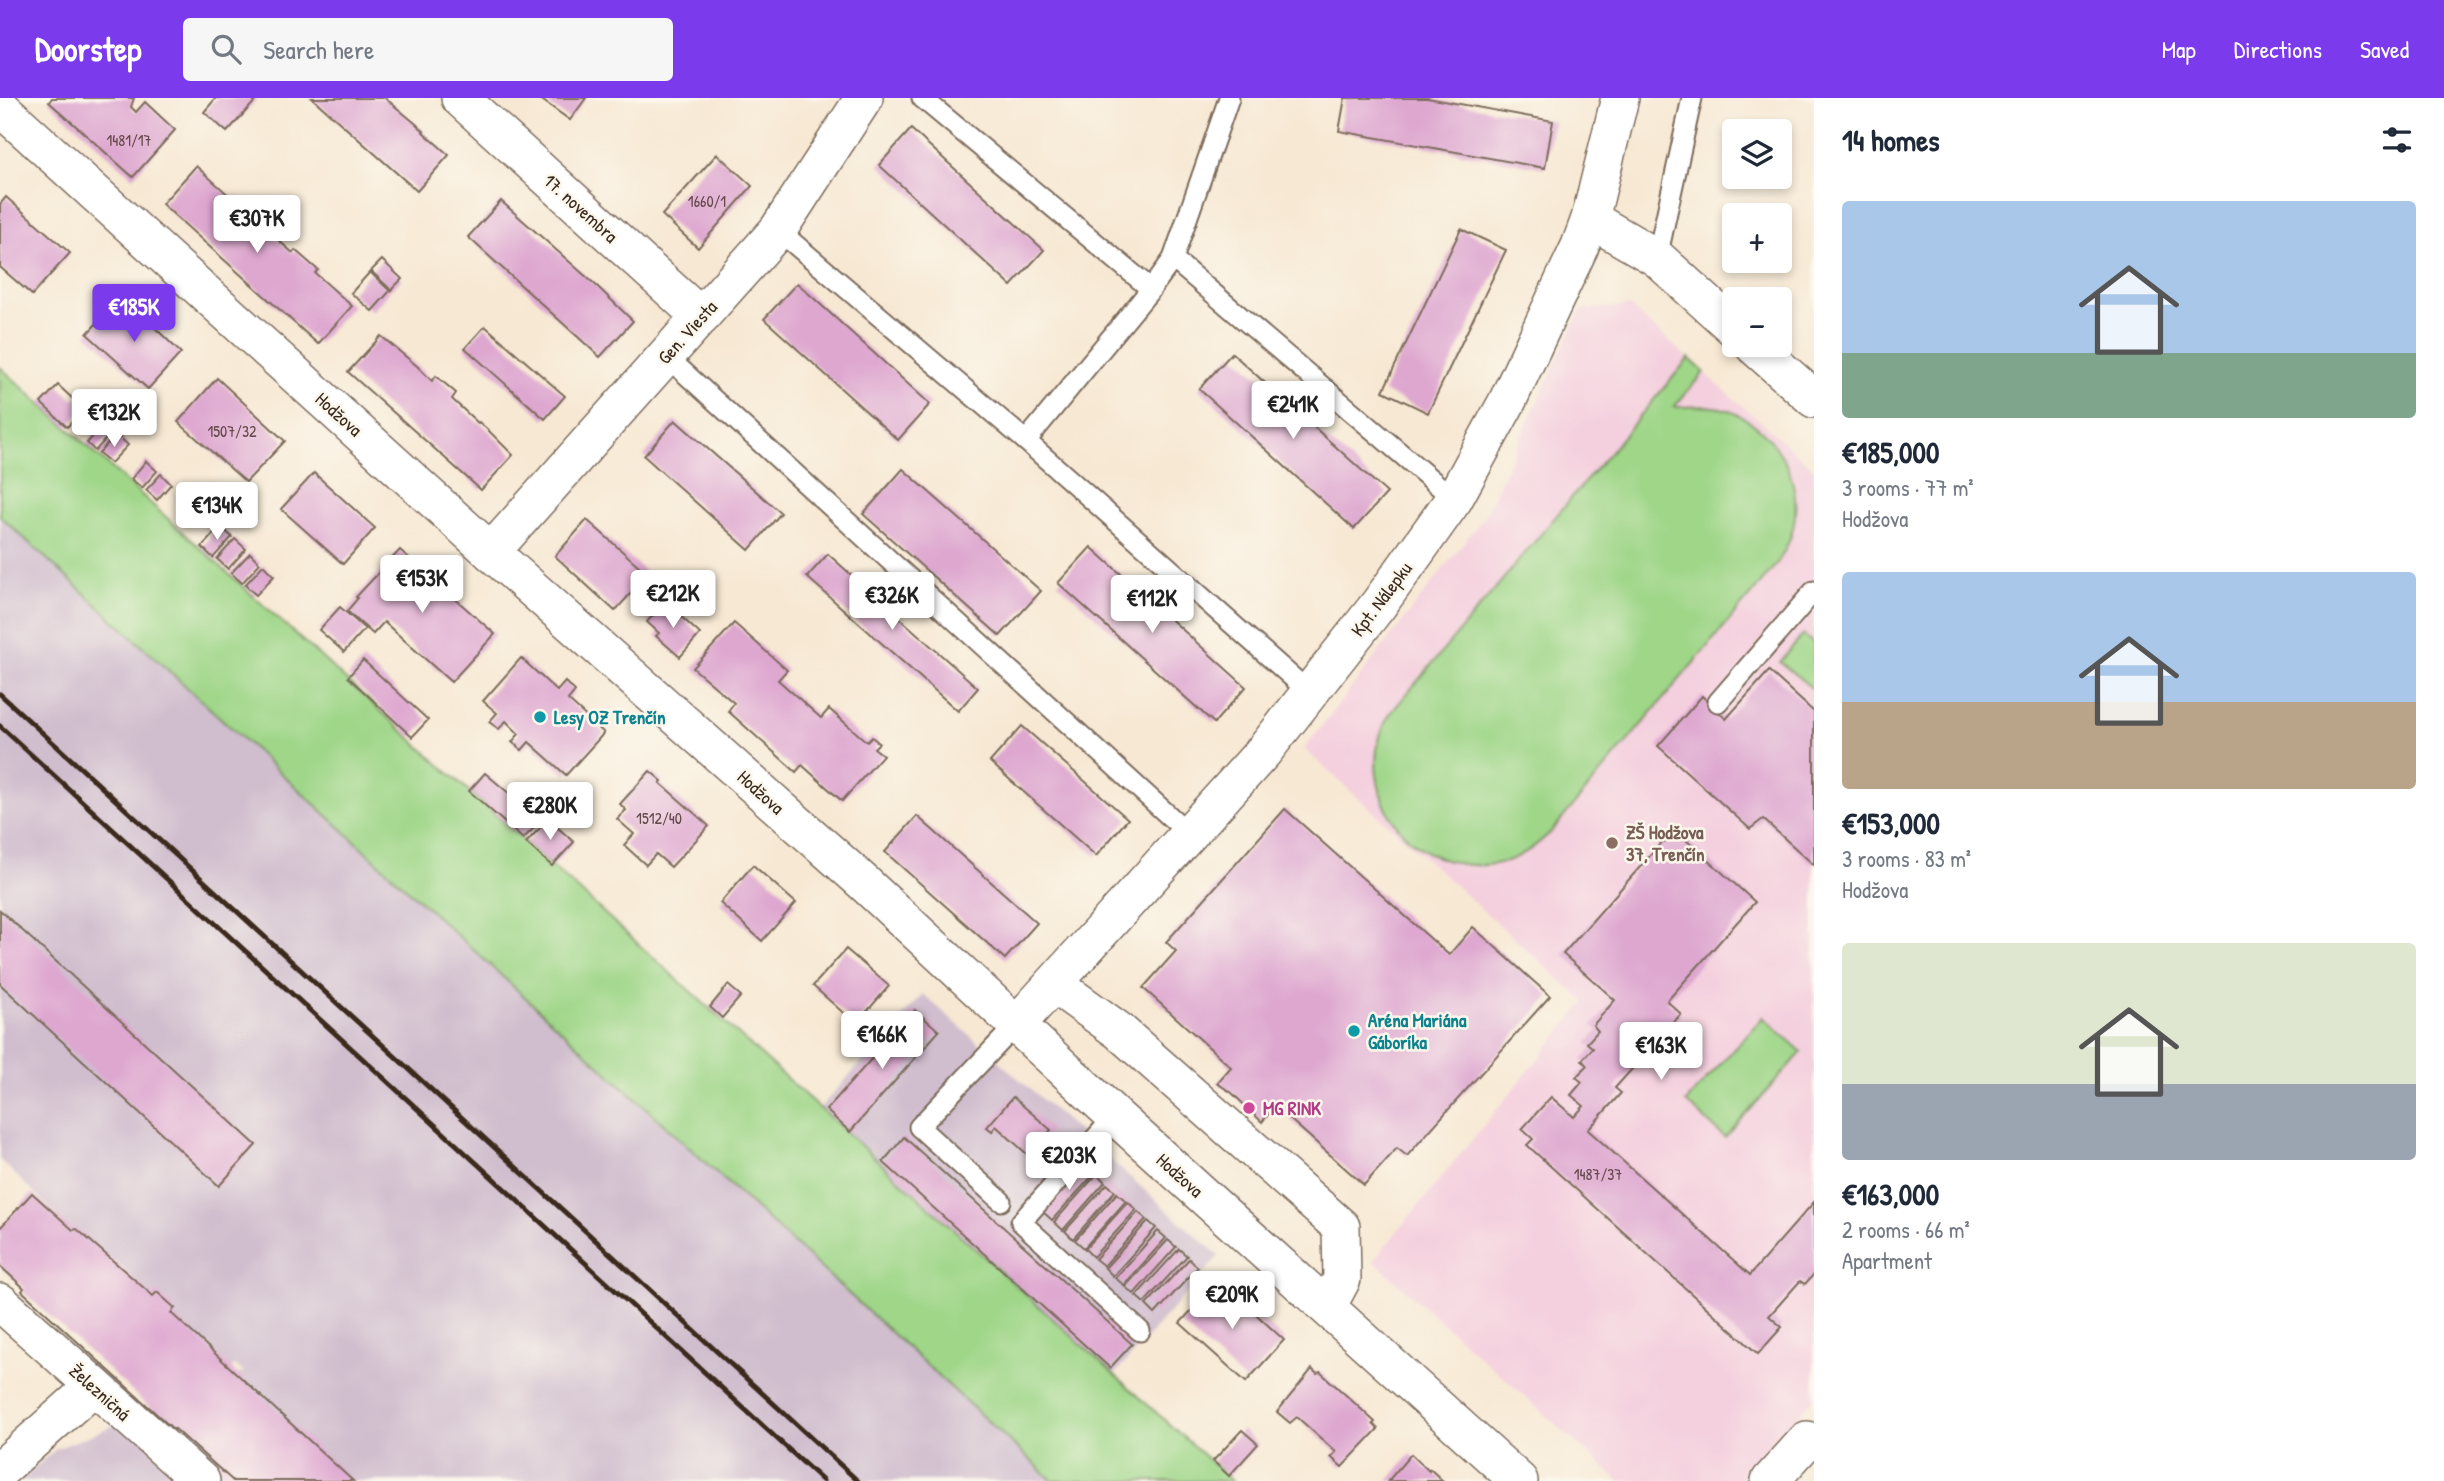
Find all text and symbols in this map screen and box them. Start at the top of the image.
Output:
search box [183,18,673,81]
text: Doorstep [35,27,141,71]
icon: search [207,30,245,68]
text: Search here [263,32,374,67]
text: Map [2162,33,2196,65]
text: Directions [2234,33,2322,65]
text: Saved [2360,33,2409,65]
map controls [1722,119,1792,357]
button: layers [1722,119,1792,189]
text: 14 homes [1842,120,1940,160]
icon: filters [2378,121,2416,159]
house number: 1481/17 [106,129,152,151]
street label: 17. novembra [538,168,624,249]
house number: 1660/1 [688,190,726,212]
pin: €307K [208,195,306,255]
text: €307K [229,202,285,233]
button: + [1722,203,1792,273]
icon: home [2066,247,2192,373]
pin: €185K [85,285,183,344]
button: − [1722,287,1792,357]
text: €185K [108,291,160,322]
street label: Gen. Viesta [651,294,723,370]
pin: €241K [1244,382,1342,441]
street label: Hodžova [310,386,368,442]
text: €241K [1268,388,1318,419]
pin: €132K [65,390,163,449]
text: €132K [88,396,140,427]
house number: 1507/32 [207,420,257,442]
text: €185,000 [1842,432,1939,472]
text: 3 rooms · 77 m² [1842,472,1974,503]
pin: €134K [168,482,266,542]
text: €134K [192,489,242,520]
text: Hodžova [1842,503,1908,534]
pin: €153K [373,556,471,615]
street label: Kpt. Nálepku [1344,556,1418,642]
text: €153K [396,562,448,593]
pin: €212K [624,570,722,630]
pin: €326K [843,573,941,632]
pin: €112K [1103,575,1201,635]
text: €212K [647,577,699,608]
text: €326K [865,579,919,610]
text: €112K [1127,582,1177,613]
icon: home [2066,618,2192,744]
place label: Lesy OZ Trenčín [554,704,666,731]
marker: Lesy OZ Trenčín [532,709,548,725]
street label: Hodžova [732,764,790,820]
pin: €280K [501,782,599,842]
text: €280K [523,789,577,820]
text: €153,000 [1842,803,1940,843]
house number: 1512/40 [636,807,682,829]
place label: ZŠ Hodžova 37, Trenčín [1626,819,1705,867]
marker: ZŠ Hodžova 37, Trenčín [1604,835,1620,851]
text: 3 rooms · 83 m² [1842,843,1971,874]
text: Hodžova [1842,874,1908,905]
icon: home [2066,989,2192,1115]
place label: Aréna Mariána Gáboríka [1368,1007,1467,1055]
pin: €166K [833,1012,931,1071]
text: €166K [857,1018,907,1049]
marker: Aréna Mariána Gáboríka [1346,1023,1362,1039]
pin: €163K [1612,1023,1710,1082]
text: €163K [1636,1029,1686,1060]
place label: MG RINK [1263,1095,1321,1121]
marker: MG RINK [1241,1100,1257,1116]
pin: €203K [1020,1132,1118,1192]
text: €203K [1042,1139,1096,1170]
street label: Hodžova [1151,1147,1209,1203]
house number: 1487/37 [1574,1163,1622,1185]
text: €163,000 [1842,1174,1939,1214]
text: 2 rooms · 66 m² [1842,1214,1970,1245]
text: Apartment [1842,1245,1932,1276]
pin: €209K [1183,1272,1281,1331]
text: €209K [1206,1278,1258,1309]
street label: Železničná [64,1358,137,1427]

